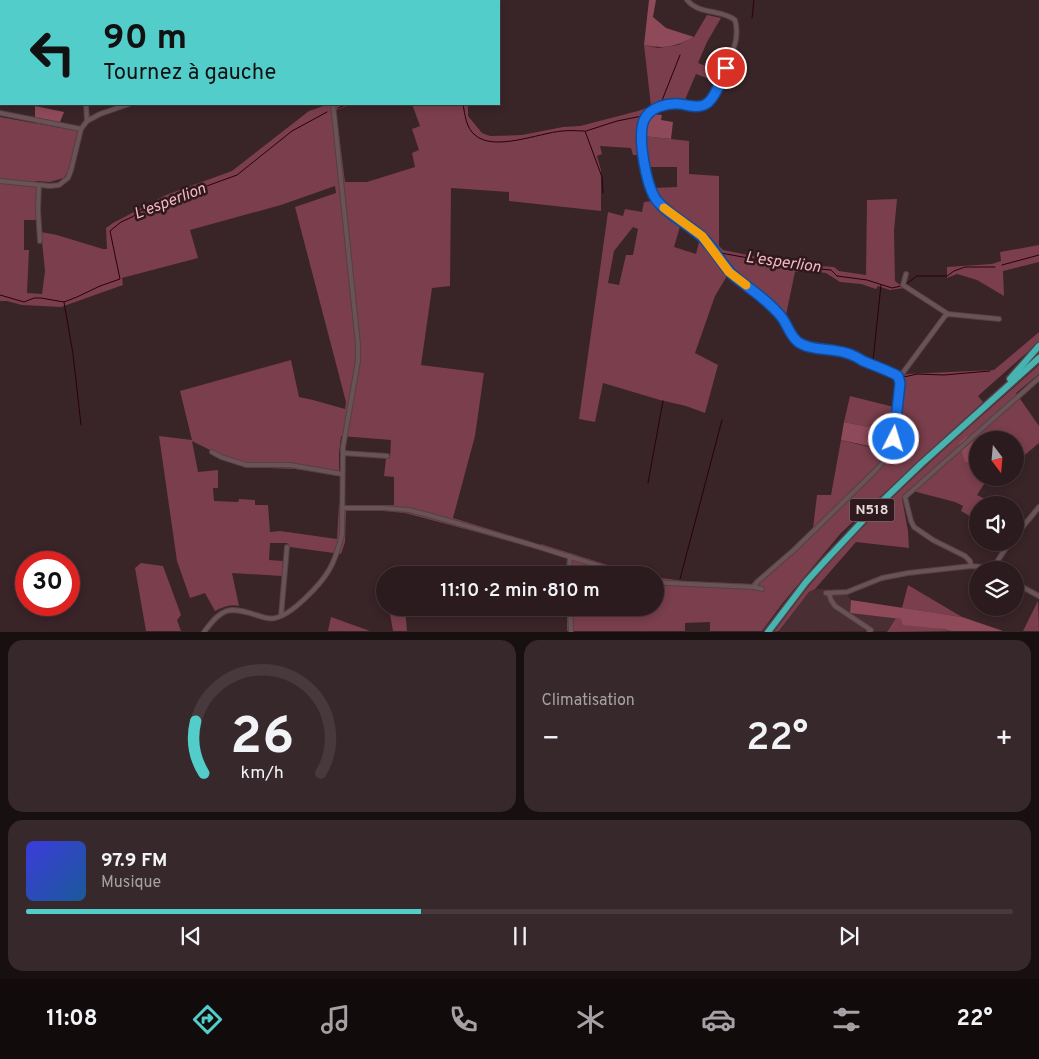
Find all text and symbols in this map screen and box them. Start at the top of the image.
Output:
text: 90 m [103,17,187,61]
icon: left [20,20,85,85]
pin [705,47,747,89]
icon: arrive [712,54,740,82]
text: Tournez à gauche [103,60,276,87]
water label: L'esperlion [131,179,209,225]
water label: L'esperlion [744,248,822,278]
position arrow [867,412,919,464]
north arrow [969,431,1024,486]
map controls [969,431,1024,616]
button: sound [969,496,1024,551]
road number: N518 [850,498,894,522]
speed limit sign: 30 [15,551,80,616]
button: layers [969,561,1024,616]
text: 11:10 · 2 min · 810 m [440,579,600,603]
text: Climatisation [542,691,635,711]
text: 26 [230,706,294,772]
text: 22° [746,715,808,764]
text: − [542,722,560,758]
text: + [995,722,1013,758]
text: km/h [240,762,283,785]
text: 97.9 FM [101,849,167,873]
text: Musique [101,873,161,893]
icon: previous [177,922,205,950]
icon: pause [506,922,534,950]
icon: next [835,922,863,950]
icon: directions [190,1002,225,1037]
icon: music [318,1002,353,1037]
icon: phone [446,1002,481,1037]
icon: climate [573,1002,608,1037]
icon: car [701,1002,736,1037]
icon: filters [829,1002,864,1037]
text: 11:08 [46,1006,98,1033]
text: 22° [957,1006,993,1033]

